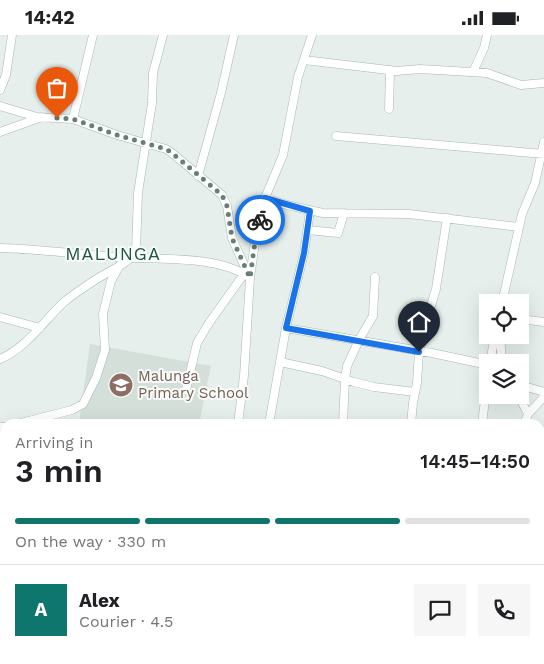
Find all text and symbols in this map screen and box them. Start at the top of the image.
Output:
text: 14:42 [25,6,75,29]
pin [36,67,78,118]
icon: bag [43,74,71,102]
courier [235,195,285,245]
icon: bike [246,206,274,234]
district label: MALUNGA [65,243,161,264]
map controls [479,294,529,404]
button: locate [479,294,529,344]
pin [398,301,440,352]
icon: home [405,308,433,336]
button: layers [479,354,529,404]
place label: Malunga Primary School [138,367,249,402]
school or university icon: Malunga Primary School [108,372,134,398]
text: Arriving in [15,433,93,452]
text: 14:45–14:50 [420,450,530,473]
text: 3 min [15,452,103,490]
text: On the way · 330 m [15,532,166,551]
button: chat [414,584,466,636]
button: phone [478,584,530,636]
text: Alex [79,589,120,612]
text: A [35,598,47,621]
text: Courier · 4.5 [79,612,173,631]

